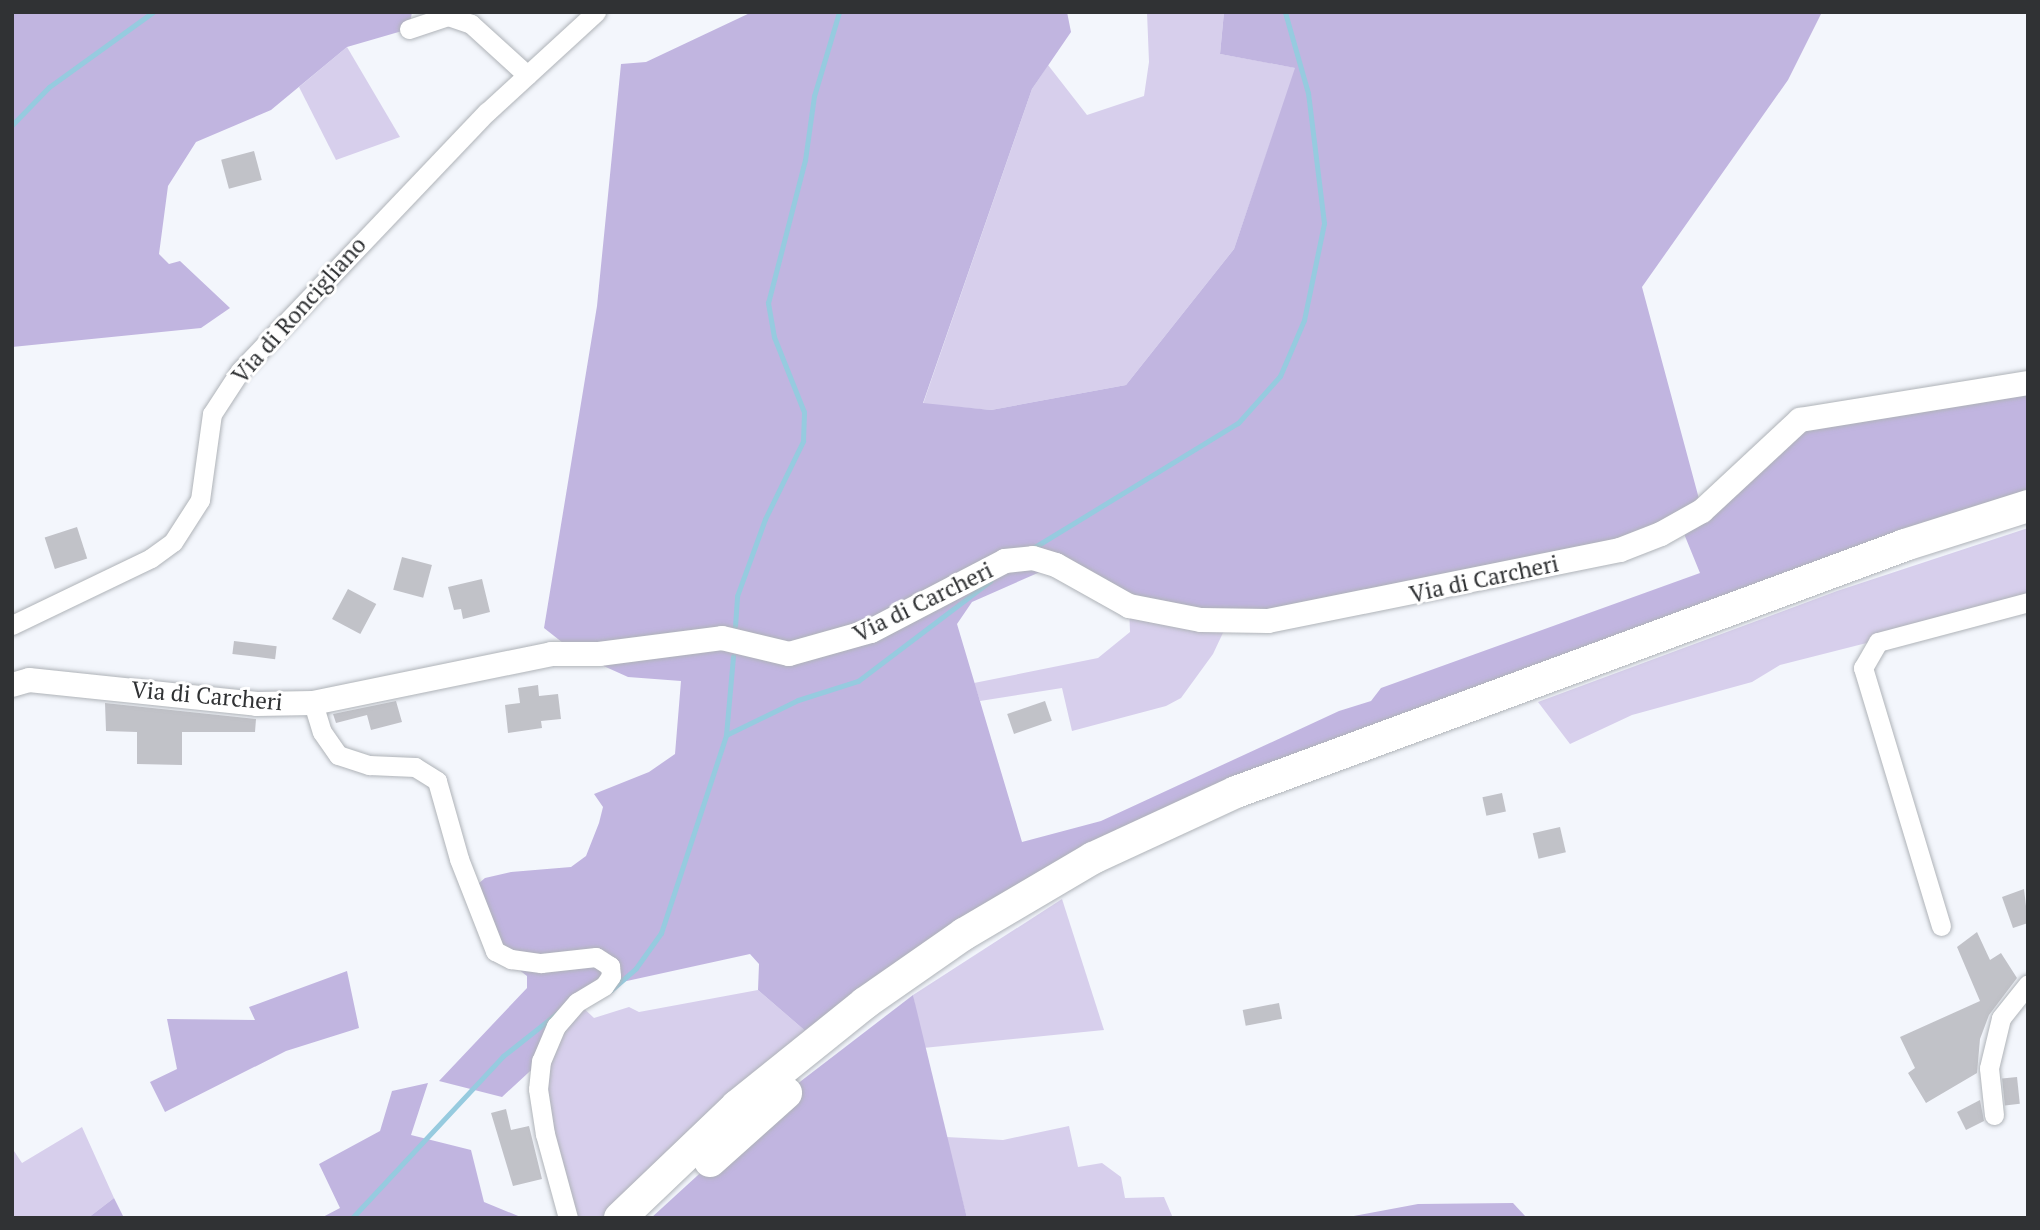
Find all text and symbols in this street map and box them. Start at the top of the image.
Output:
street label: Via di Roncigliano [226,231,372,389]
street label: Via di Carcheri [1407,550,1561,608]
street label: Via di Carcheri [849,556,997,648]
street label: Via di Carcheri [130,676,284,716]

